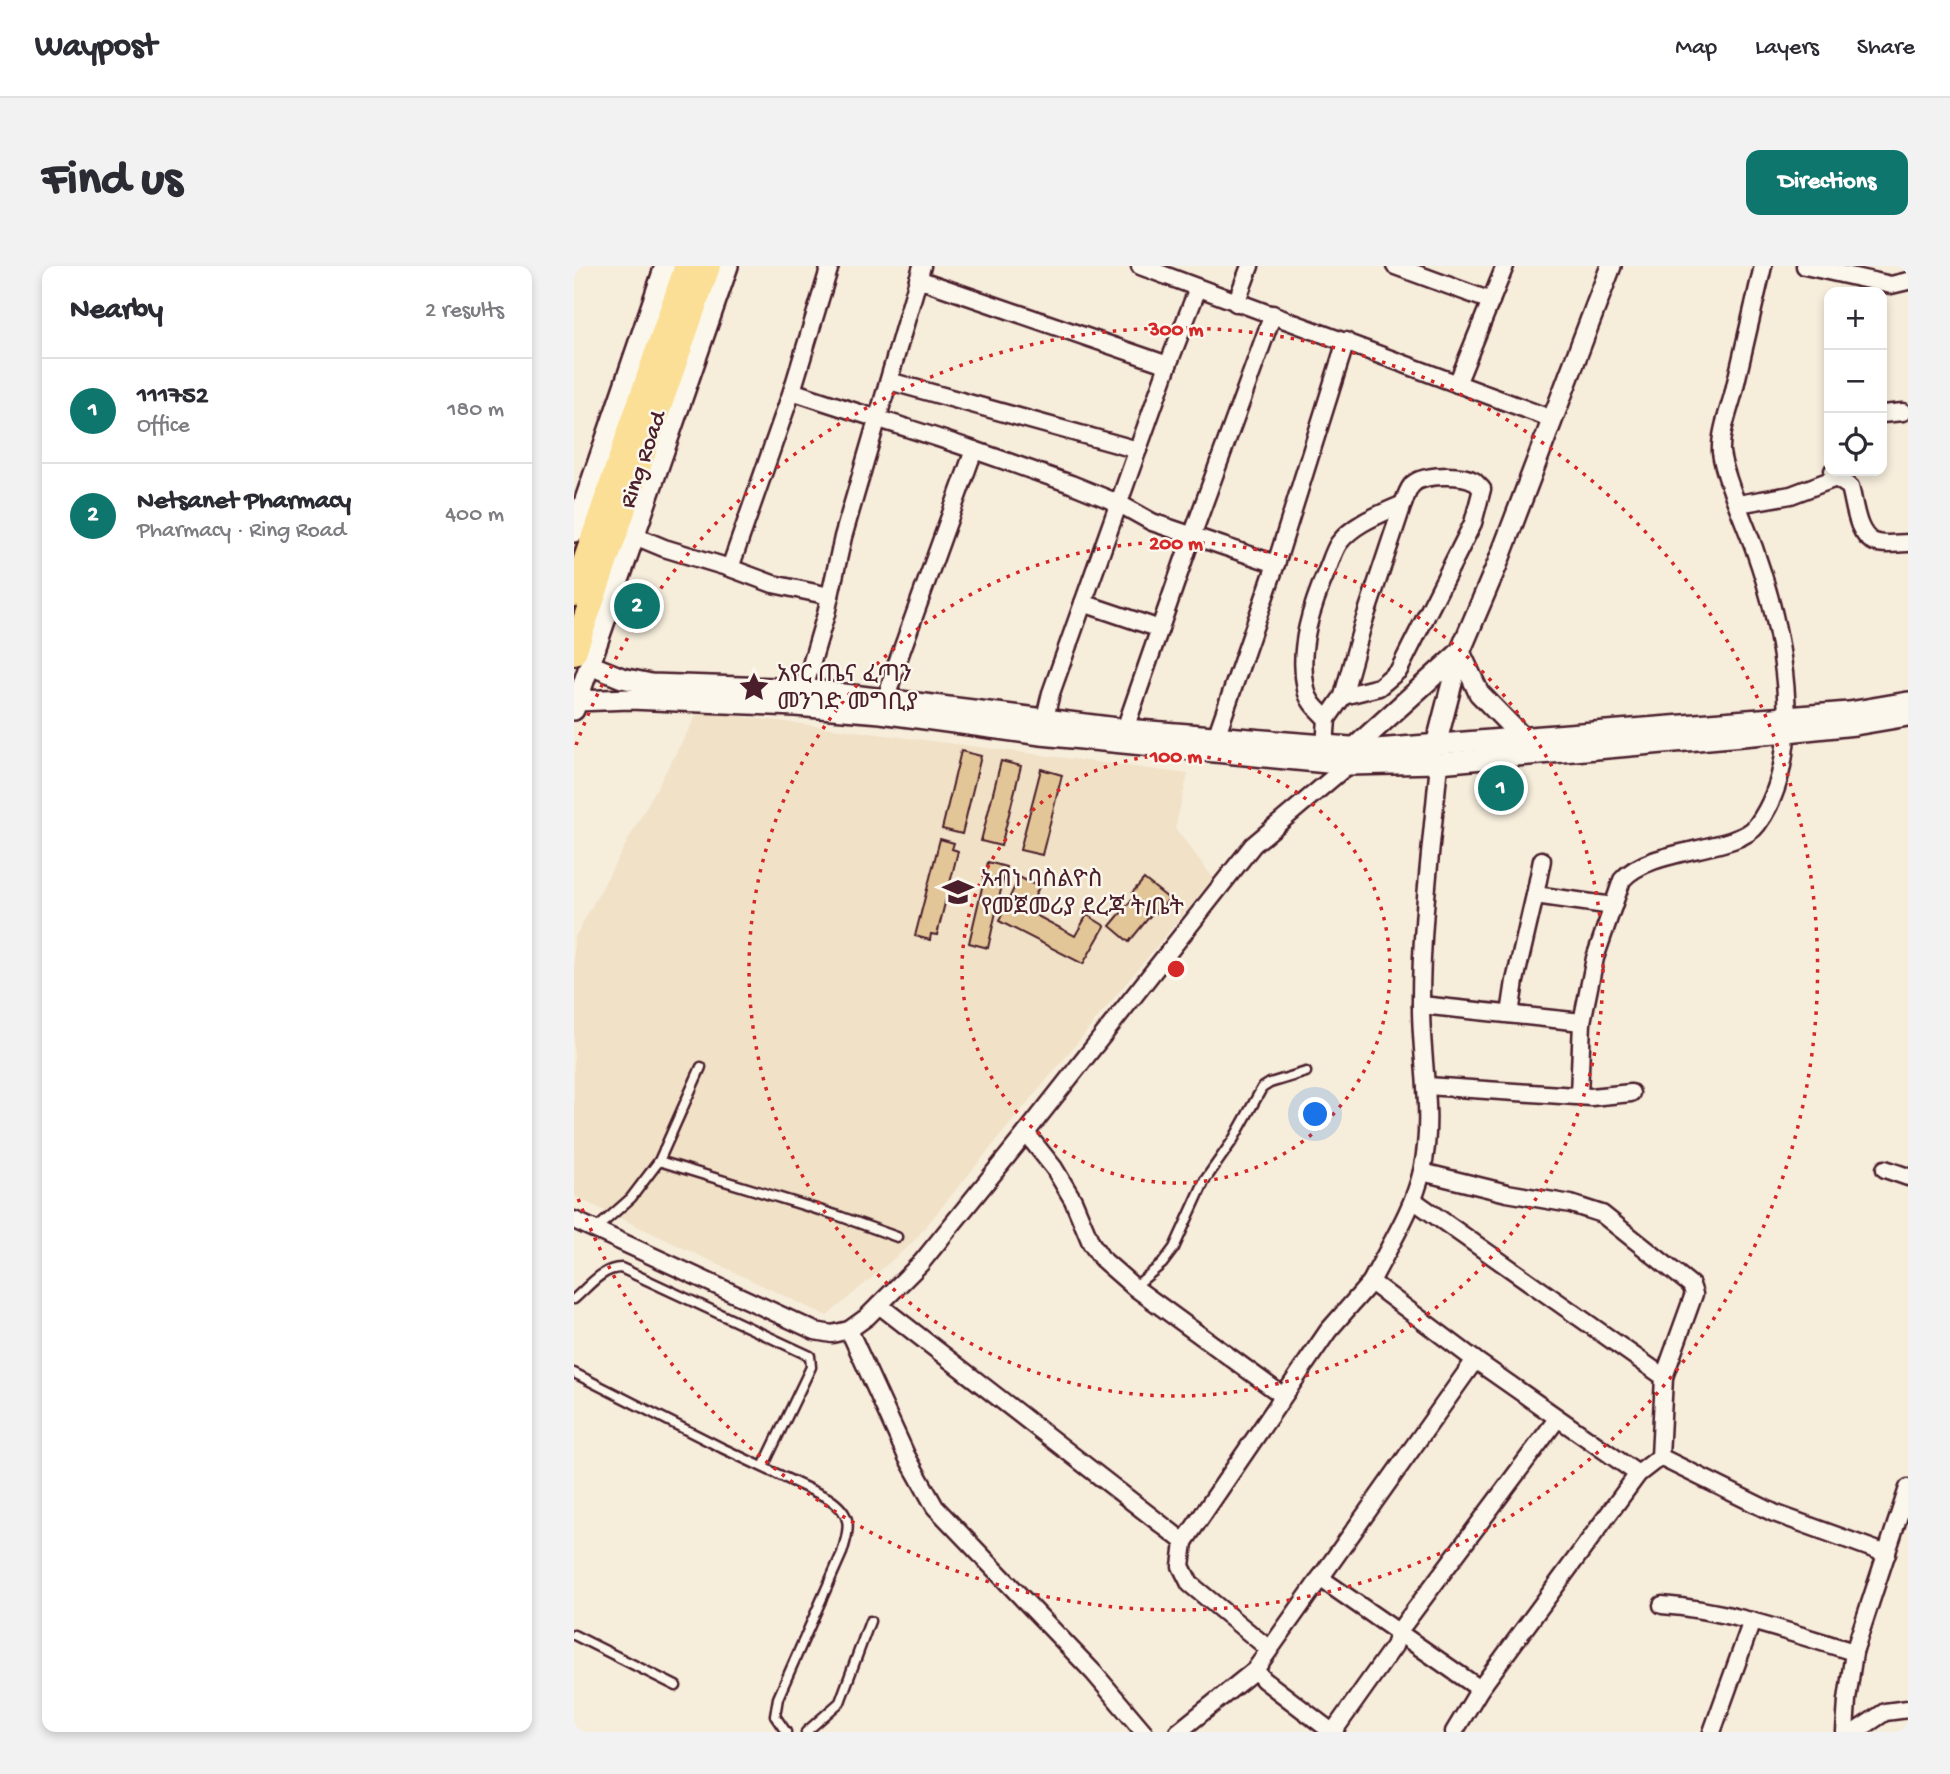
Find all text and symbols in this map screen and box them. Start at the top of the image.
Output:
text: Waypost [35,29,157,67]
text: Map [1675,34,1717,63]
text: Layers [1755,34,1819,63]
text: Share [1857,34,1915,63]
button: Directions [1746,150,1908,215]
text: Find us [42,153,182,211]
map controls [1824,287,1887,476]
button: + [1824,287,1887,350]
text: Nearby [70,294,163,329]
text: 2 results [425,298,504,325]
text: 300 m [1148,319,1203,344]
button: − [1824,350,1887,413]
text: 111752 [137,382,208,413]
text: 1 [88,397,98,424]
text: 180 m [447,397,504,424]
street label: Ring Road [614,406,675,513]
text: Office [137,413,190,440]
button: locate [1824,413,1887,476]
text: Netsanet Pharmacy [137,487,351,518]
text: 2 [87,502,99,529]
text: 400 m [445,502,504,529]
text: Pharmacy · Ring Road [137,518,346,545]
text: 200 m [1149,533,1203,558]
pin: 2 [614,580,660,632]
place label: አየር ጤና ፈጣን መንገድ መግቢያ [777,662,918,719]
place icon: አየር ጤና ፈጣን መንገድ መግቢያ [737,670,771,704]
text: 100 m [1149,746,1202,771]
pin: 1 [1478,762,1524,814]
place label: አብነ ባስልዮስ የመጀመሪያ ደረጃ ት/ቤት [981,867,1185,924]
school or university icon: አብነ ባስልዮስ የመጀመሪያ ደረጃ ት/ቤት [941,875,975,909]
centre of rings [1164,957,1188,981]
your location [1298,1097,1332,1131]

